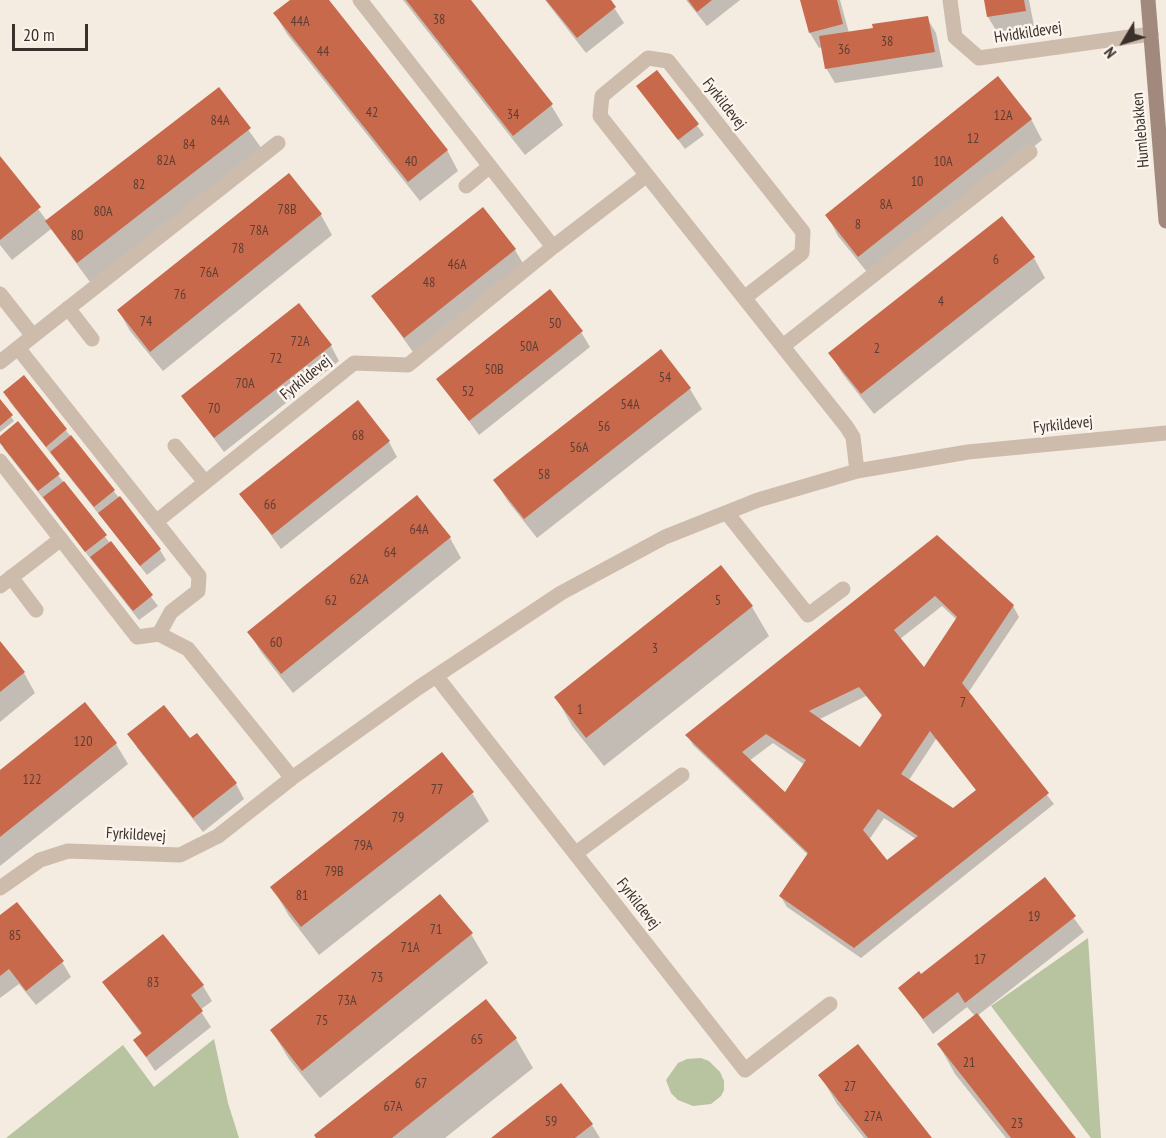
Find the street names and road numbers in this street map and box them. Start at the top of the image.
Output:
street label: Hvidkildevej [993,18,1063,48]
street label: Fyrkildevej [698,74,750,134]
street label: Humlebakken [1128,92,1154,168]
street label: Fyrkildevej [277,352,335,404]
street label: Fyrkildevej [1032,412,1094,438]
street label: Fyrkildevej [106,824,166,846]
street label: Fyrkildevej [612,874,664,934]

